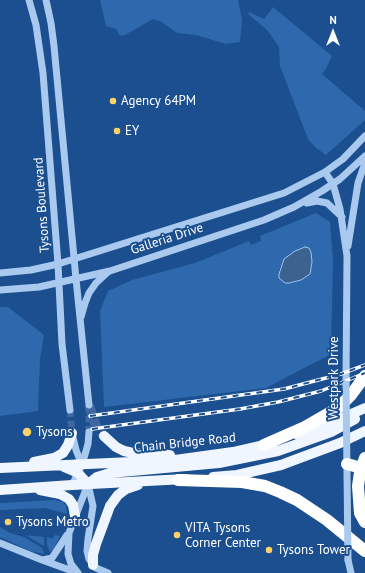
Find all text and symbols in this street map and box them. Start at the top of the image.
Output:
north arrow [313,12,353,52]
text: N [329,13,337,27]
place label: Agency 64PM [121,93,196,109]
marker: Agency 64PM [108,96,118,106]
place label: EY [125,123,139,139]
marker: EY [112,126,122,136]
street label: Tysons Boulevard [31,157,53,253]
street label: Galleria Drive [129,220,205,258]
street label: Westpark Drive [326,336,342,420]
place label: Tysons [36,424,73,440]
marker: Tysons [21,426,33,438]
street label: Chain Bridge Road [133,430,237,456]
place label: Tysons Metro [16,514,89,530]
marker: Tysons Metro [3,517,13,527]
place label: VITA Tysons Corner Center [185,520,261,551]
marker: VITA Tysons Corner Center [172,530,182,540]
place label: Tysons Tower [277,542,350,558]
marker: Tysons Tower [264,545,274,555]

